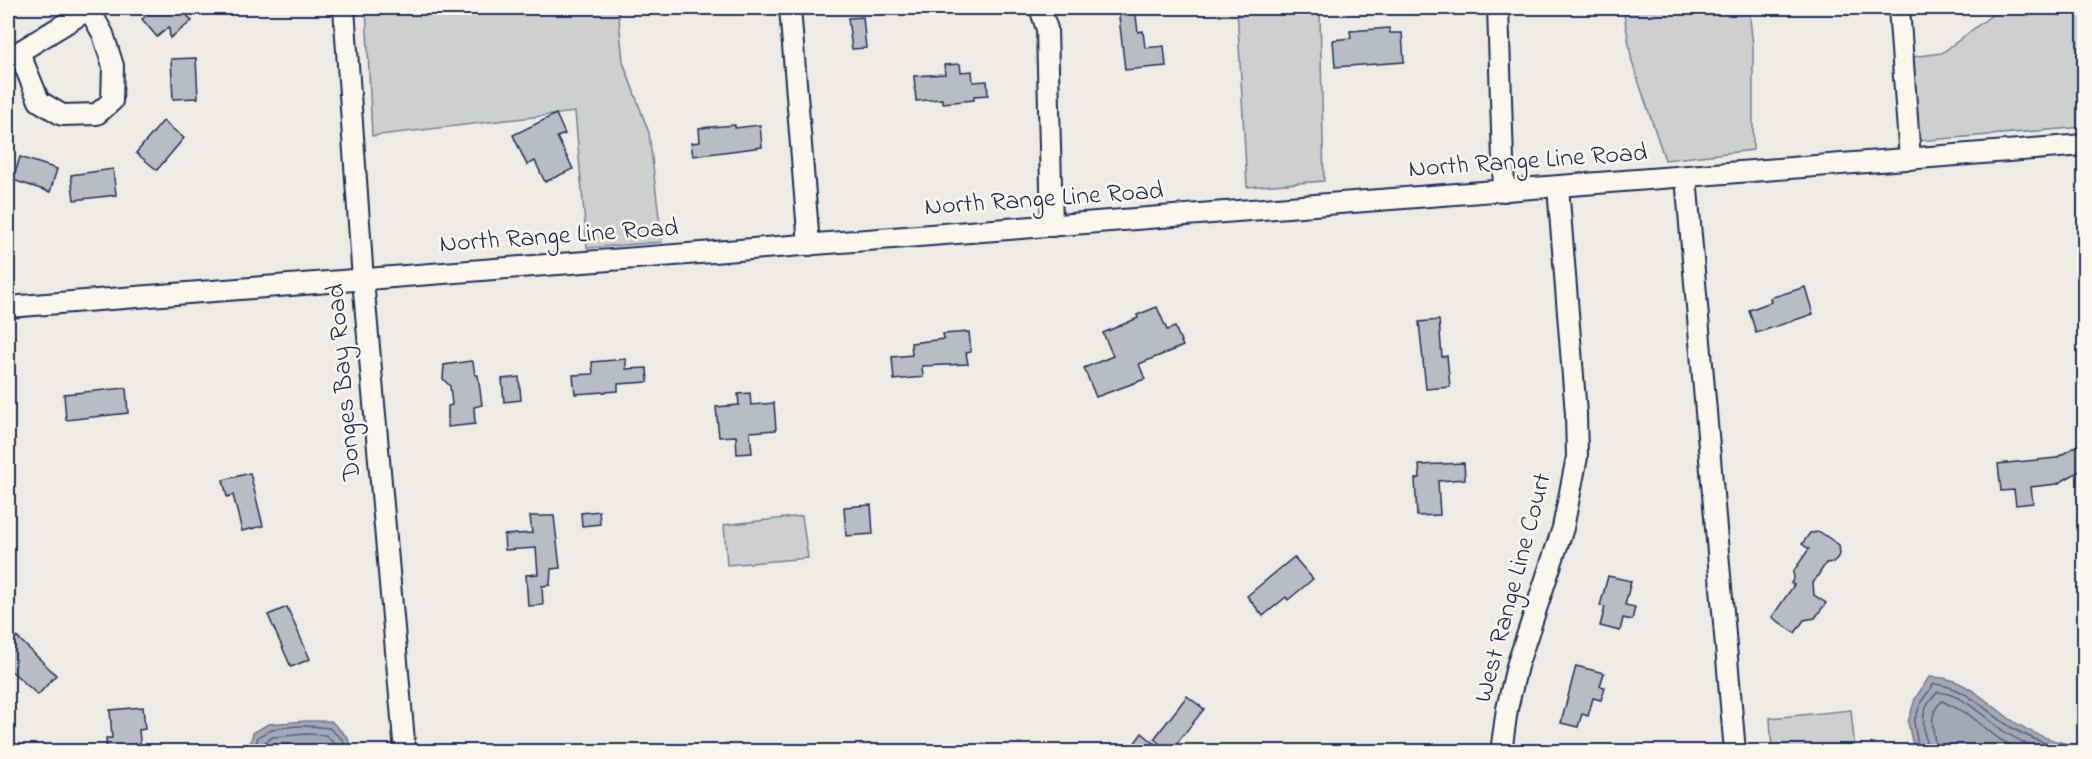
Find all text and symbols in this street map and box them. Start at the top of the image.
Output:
street label: North Range Line Road [1407,135,1649,189]
street label: North Range Line Road [923,173,1165,227]
street label: North Range Line Road [438,210,680,264]
street label: Donges Bay Road [317,282,373,483]
street label: West Range Line Court [1465,469,1563,707]

